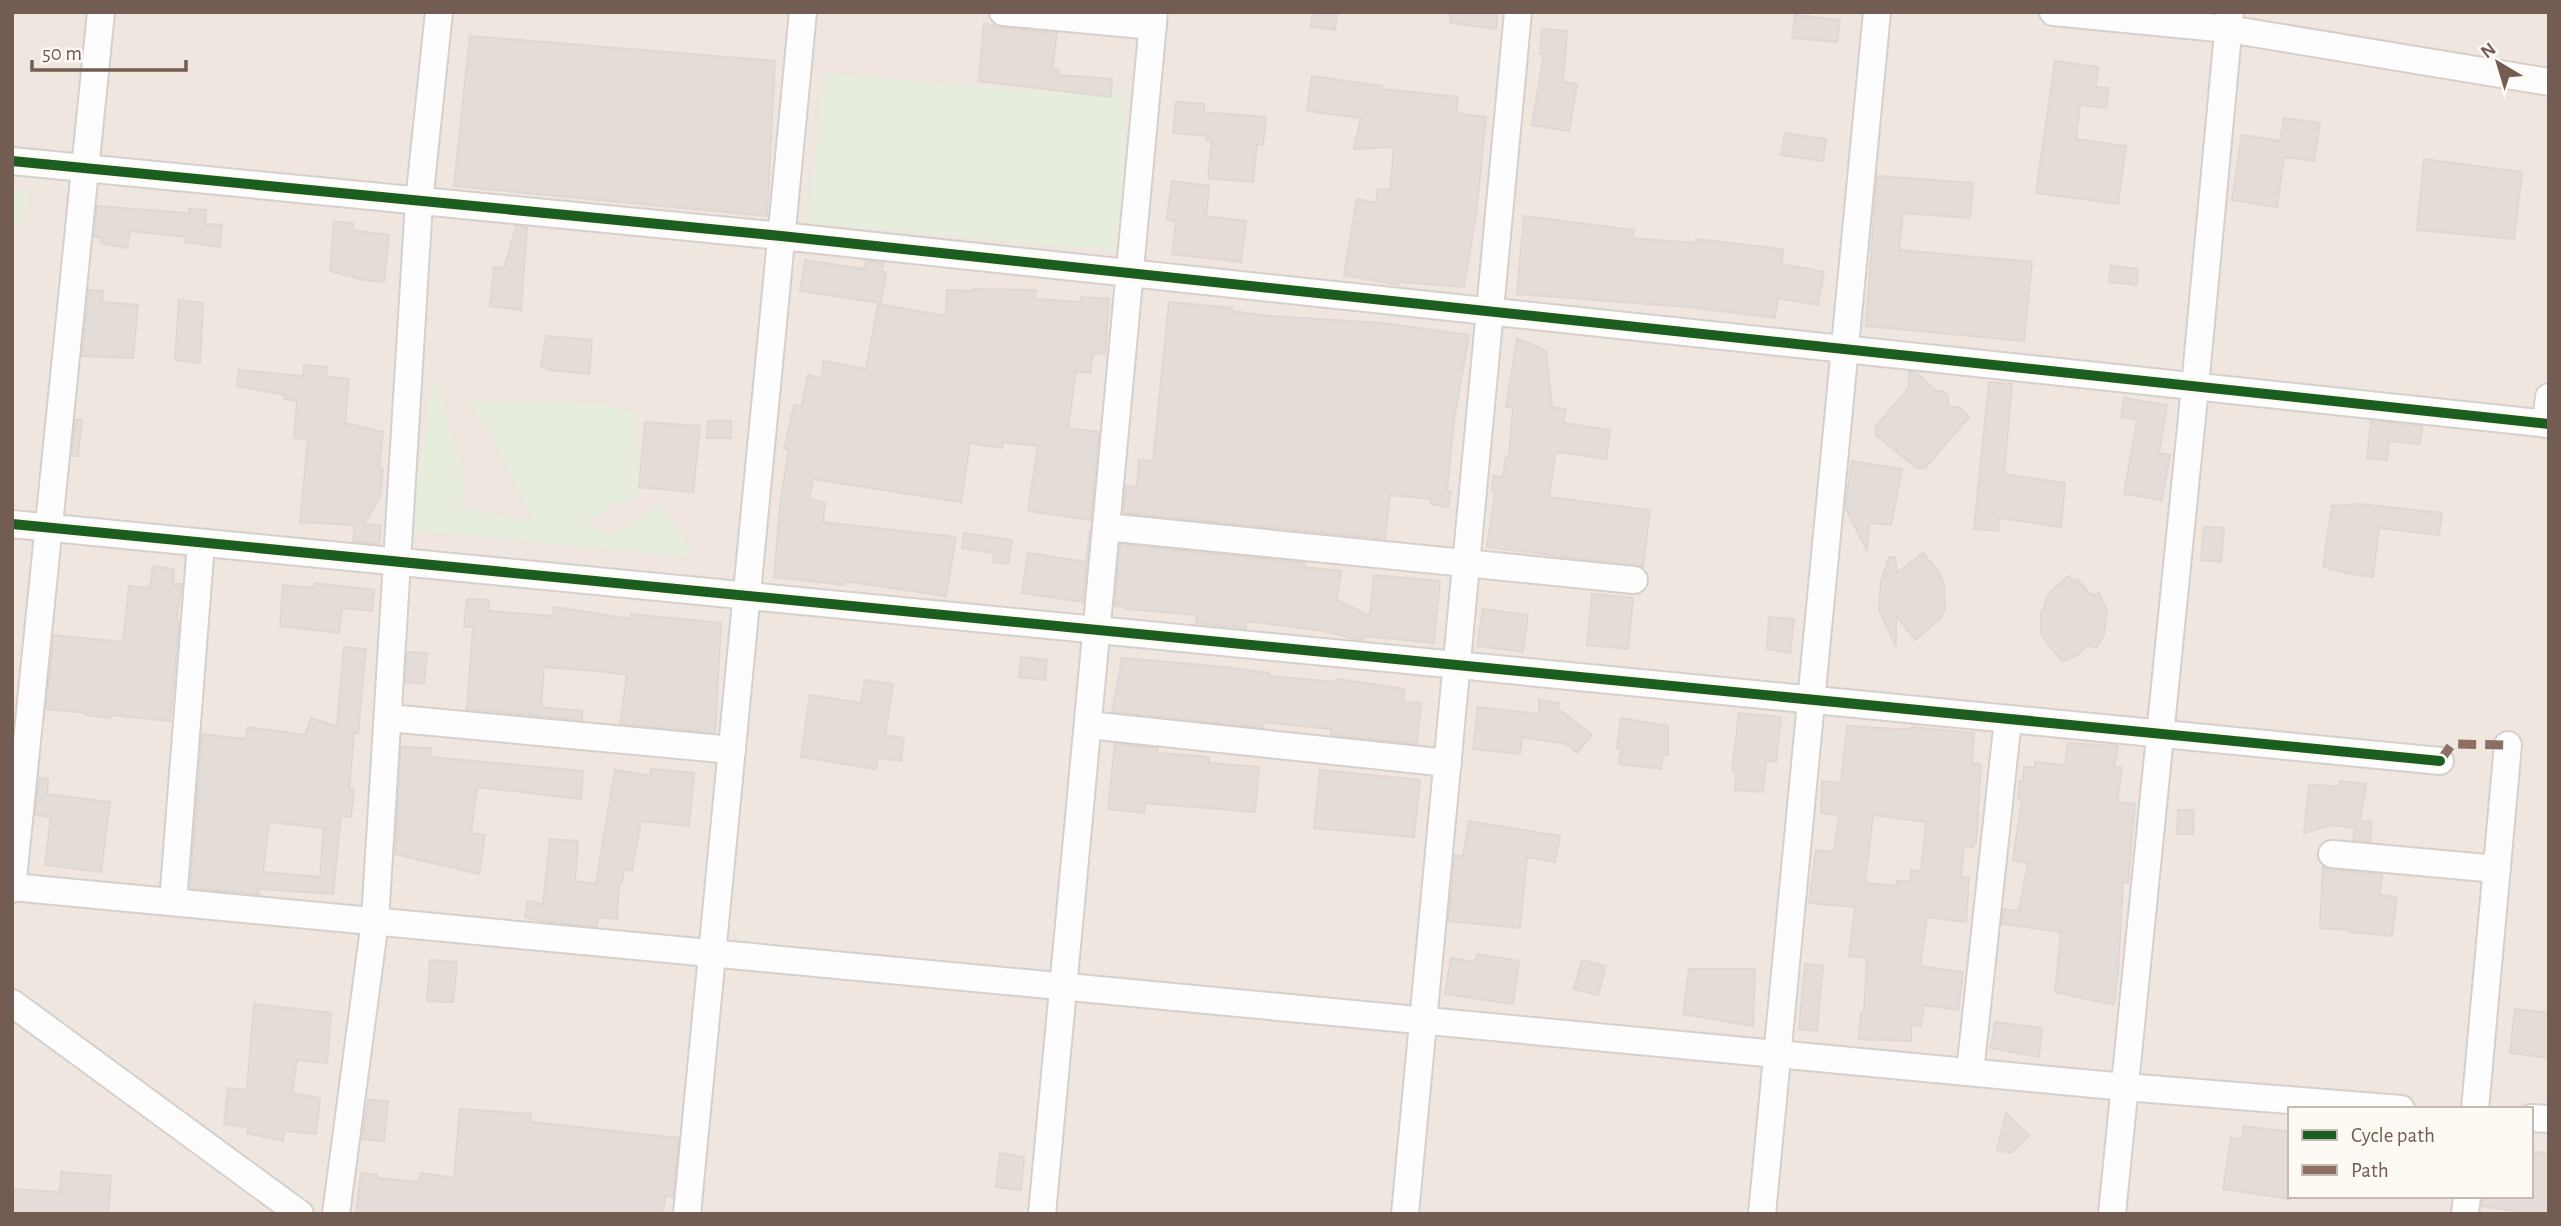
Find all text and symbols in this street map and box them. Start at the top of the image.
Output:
scale bar [32,28,186,72]
north arrow [2463,28,2533,98]
text: N [2477,39,2500,62]
text: 50 m [42,43,82,64]
legend [2288,1107,2533,1198]
text: Cycle path [2351,1125,2435,1146]
text: Path [2351,1160,2389,1181]

